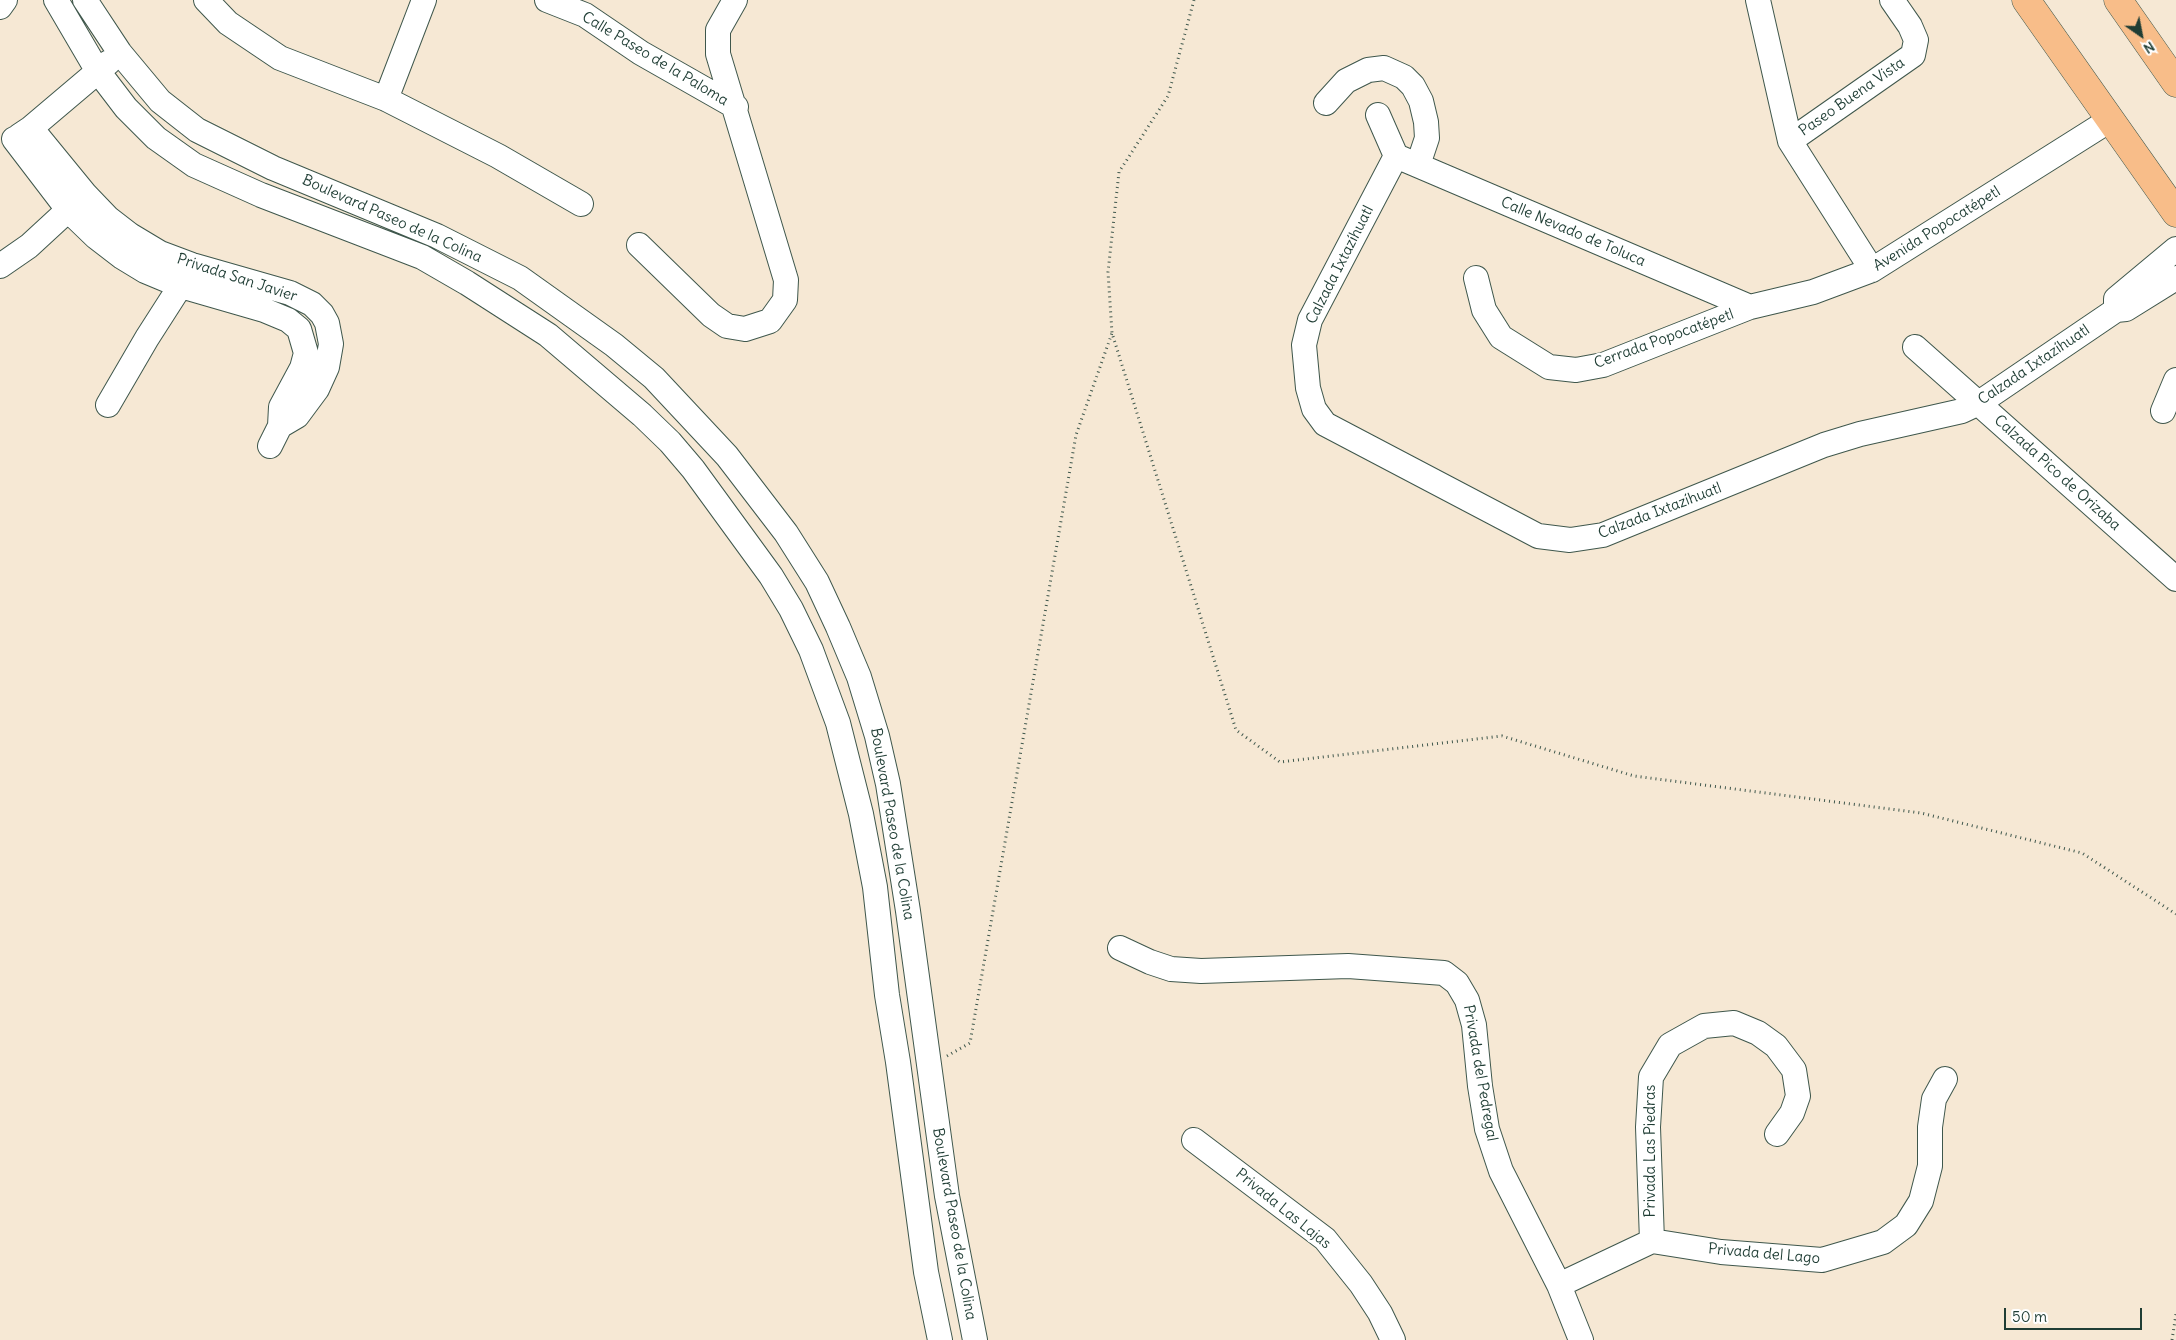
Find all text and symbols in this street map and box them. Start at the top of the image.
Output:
street label: Calle Paseo de la Paloma [579,8,731,110]
north arrow [2116,10,2166,60]
text: N [2140,37,2158,58]
street label: Paseo Buena Vista [1796,54,1908,140]
street label: Boulevard Paseo de la Colina [299,171,485,267]
street label: Avenida Popocatépetl [1870,183,2004,275]
street label: Calle Nevado de Toluca [1498,193,1648,271]
street label: Calzada Ixtazíhuatl [1302,203,1378,327]
street label: Privada San Javier [175,250,299,306]
street label: Cerrada Popocatépetl [1592,305,1736,373]
street label: Calzada Ixtazíhuatl [1975,321,2093,409]
street label: Calzada Pico de Orizaba [1990,411,2124,535]
street label: Calzada Ixtazíhuatl [1596,479,1724,543]
street label: Boulevard Paseo de la Colina [866,727,918,921]
street label: Privada del Pedregal [1459,1003,1501,1143]
street label: Privada Las Piedras [1642,1085,1660,1217]
street label: Boulevard Paseo de la Colina [928,1127,980,1321]
street label: Privada Las Lajas [1232,1165,1334,1253]
street label: Privada del Lago [1707,1240,1821,1268]
scale bar [2006,1298,2144,1330]
text: 50 m [2012,1307,2047,1326]

